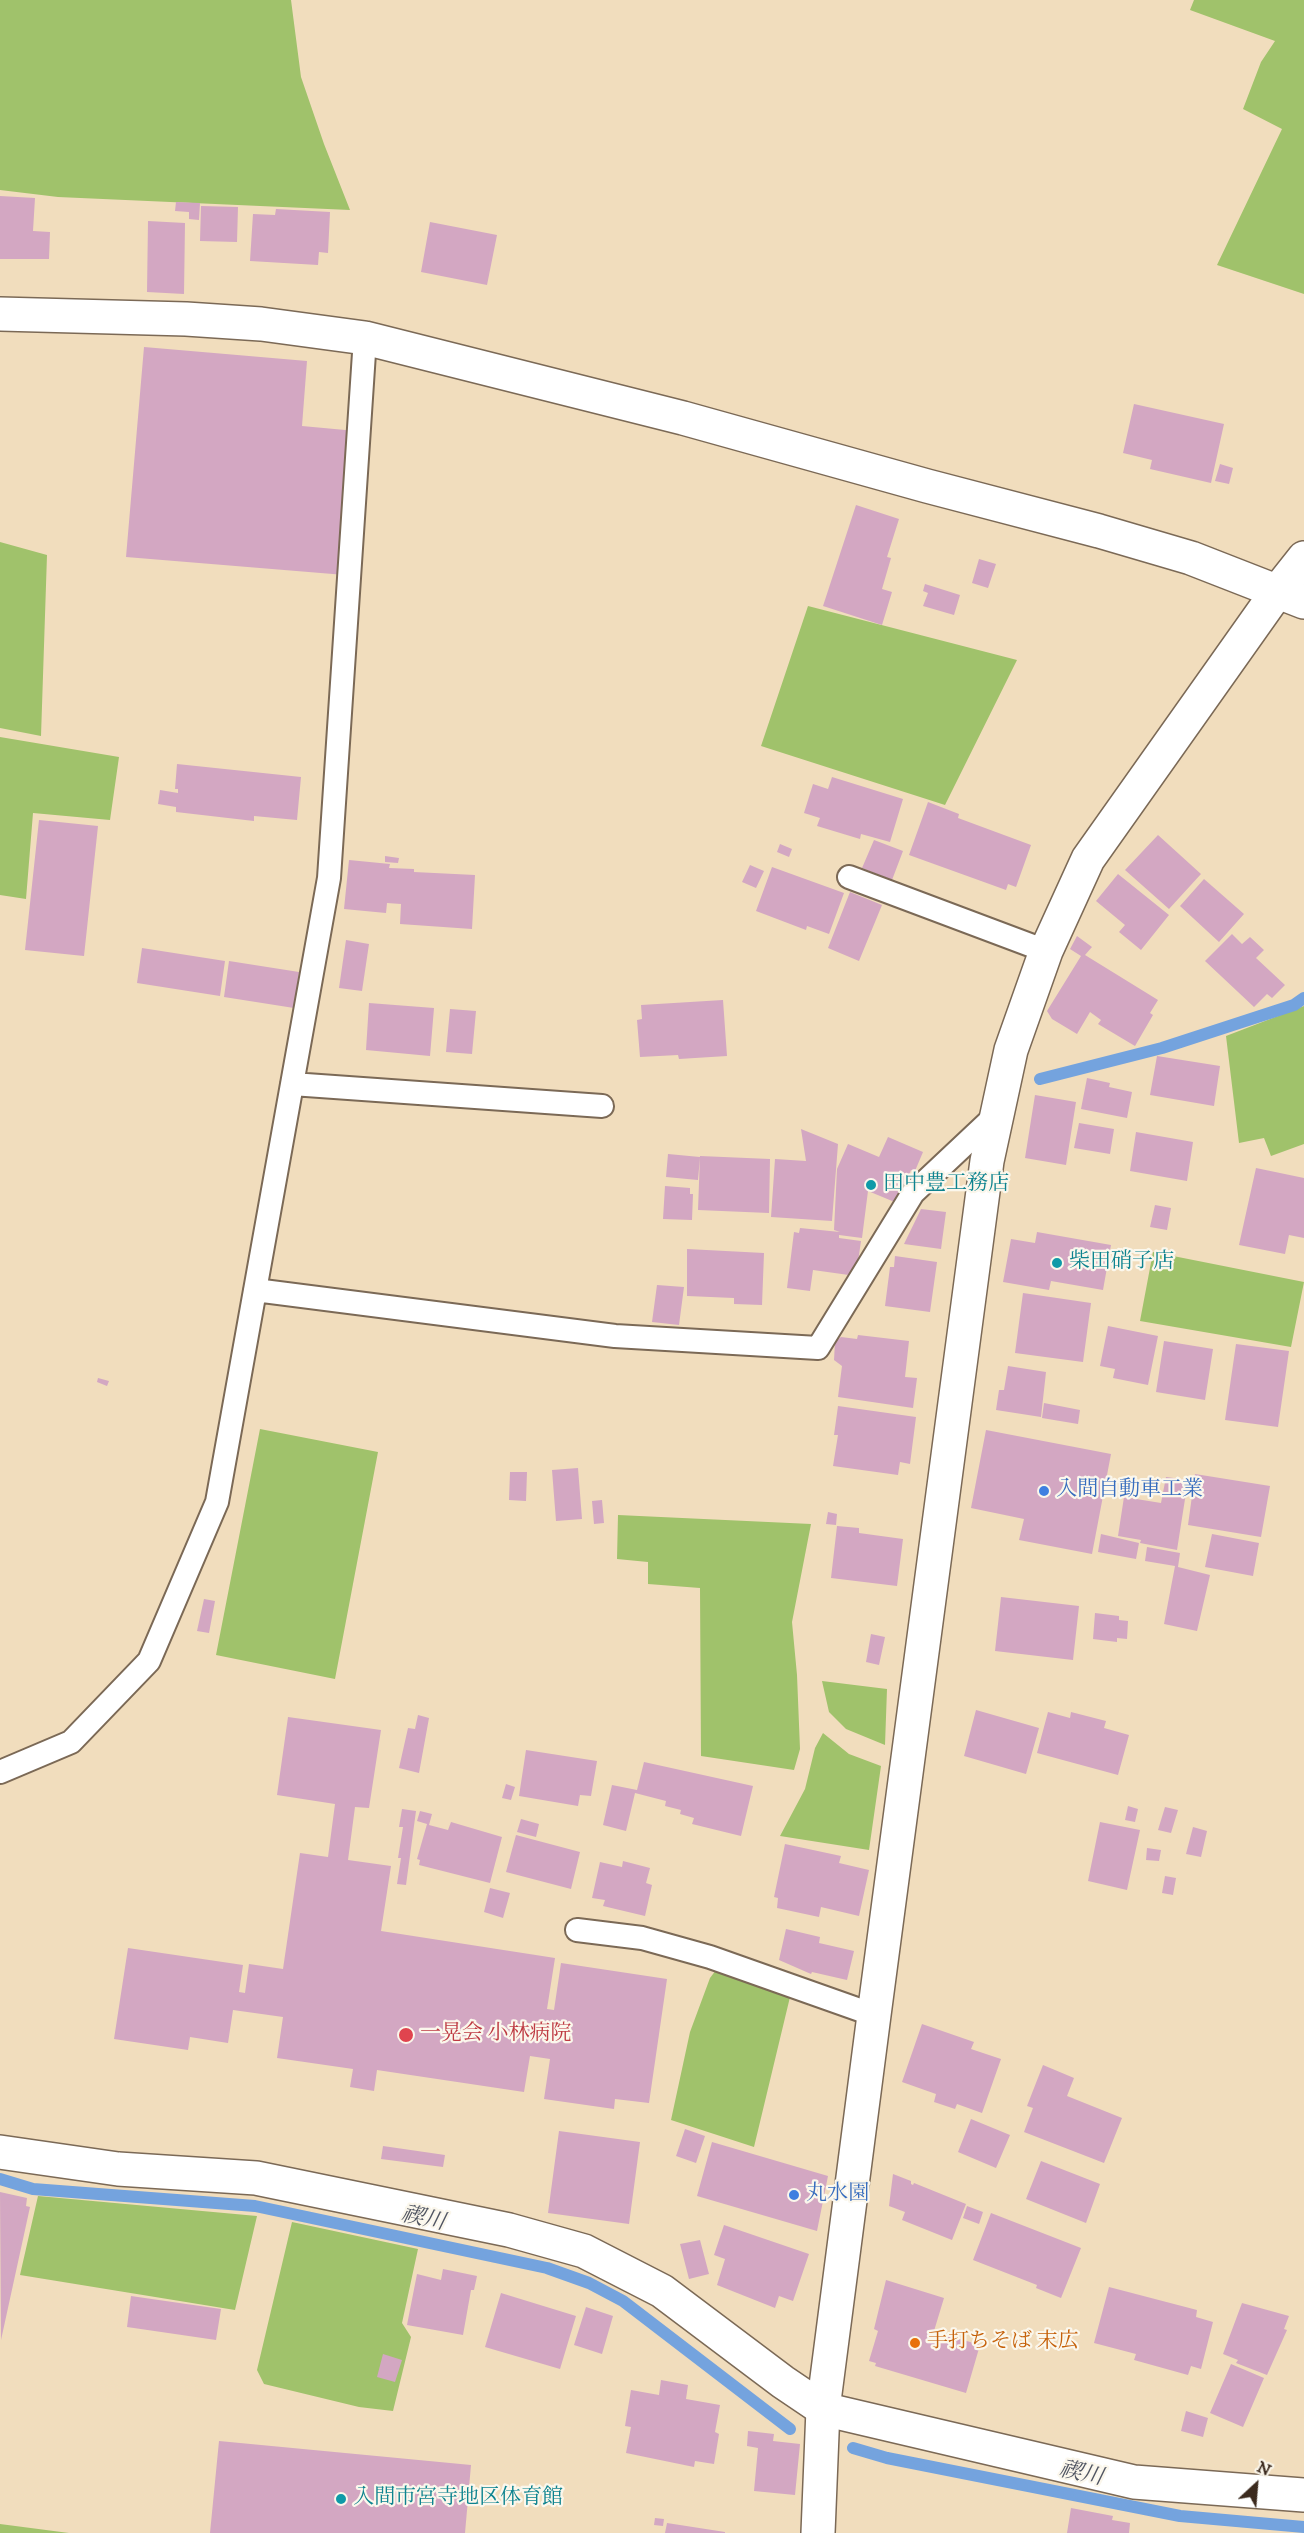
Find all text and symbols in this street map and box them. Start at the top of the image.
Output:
place label: 田中豊工務店 [883,1172,1009,1198]
marker: 田中豊工務店 [864,1178,878,1192]
place label: 柴田硝子店 [1069,1250,1174,1276]
marker: 柴田硝子店 [1050,1256,1064,1270]
place label: 入間自動車工業 [1056,1478,1203,1504]
marker: 入間自動車工業 [1037,1484,1051,1498]
place label: 一晃会 小林病院 [420,2022,572,2048]
marker: 一晃会 小林病院 [397,2026,415,2044]
place label: 丸水園 [806,2182,869,2208]
marker: 丸水園 [787,2188,801,2202]
water label: 禊川 [399,2203,447,2237]
place label: 手打ちそば 末広 [927,2330,1079,2356]
marker: 手打ちそば 末広 [908,2336,922,2350]
north arrow [1226,2455,1286,2515]
text: N [1254,2457,1274,2481]
water label: 禊川 [1057,2458,1105,2492]
place label: 入間市宮寺地区体育館 [353,2486,563,2512]
marker: 入間市宮寺地区体育館 [334,2492,348,2506]

